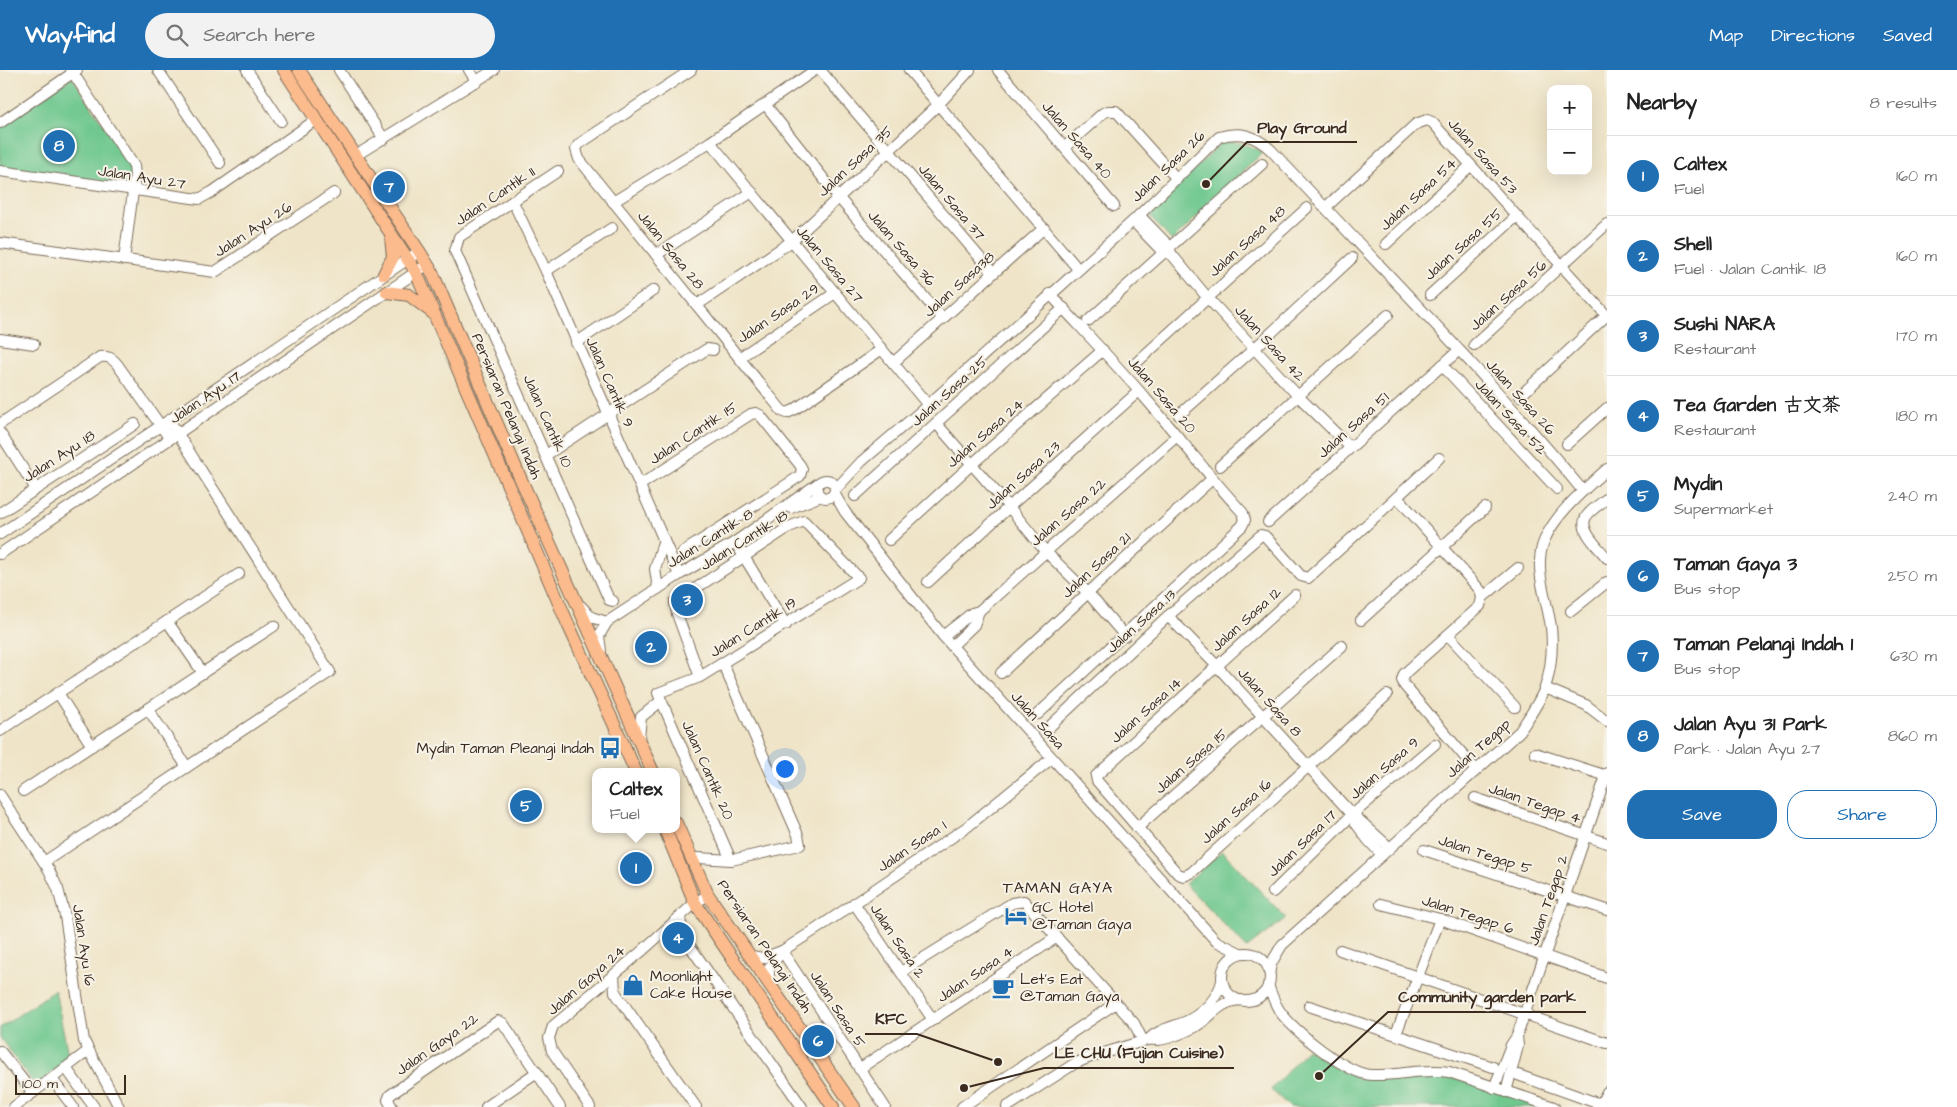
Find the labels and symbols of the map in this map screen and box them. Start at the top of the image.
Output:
street label: Jalan Sasa 40 [1037,97,1117,184]
callout: Play Ground [1247,111,1357,142]
street label: Jalan Sasa 53 [1443,114,1523,199]
text: Play Ground [1257,117,1347,140]
street label: Jalan Sasa 35 [813,121,898,202]
street label: Jalan Sasa 26 [1127,125,1210,207]
pin: 8 [43,127,75,165]
street label: Jalan Sasa 54 [1375,153,1461,236]
street label: Jalan Sasa 37 [913,159,990,245]
street label: Jalan Ayu 27 [96,160,187,196]
street label: Jalan Cantik 11 [451,162,539,231]
pin: 7 [373,168,405,206]
street label: Jalan Ayu 26 [210,196,297,263]
street label: Jalan Sasa 48 [1204,201,1291,282]
street label: Jalan Sasa 55 [1420,203,1507,285]
street label: Jalan Sasa 28 [632,206,709,294]
street label: Jalan Sasa 36 [863,206,941,291]
street label: Jalan Sasa 27 [791,221,868,308]
street label: Jalan Sasa38 [919,247,1000,322]
street label: Jalan Sasa 56 [1465,255,1552,336]
street label: Jalan Sasa 29 [733,278,823,349]
street label: Jalan Sasa 42 [1230,301,1310,386]
street label: Persiaran Pelangi Indah [465,330,547,483]
street label: Jalan Cantik 9 [580,334,639,431]
street label: Jalan Sasa 25 [906,351,993,432]
street label: Jalan Sasa 20 [1122,352,1201,439]
street label: Jalan Sasa 26 [1481,355,1561,440]
street label: Jalan Ayu 17 [166,366,246,430]
street label: Jalan Cantik 10 [518,371,578,472]
street label: Jalan Sasa 52 [1470,375,1552,460]
street label: Jalan Sasa 51 [1313,387,1394,463]
street label: Jalan Sasa 24 [942,394,1029,473]
street label: Jalan Cantik 15 [645,397,742,470]
street label: Jalan Ayu 18 [19,425,100,488]
street label: Jalan Sasa 23 [981,436,1065,515]
street label: Jalan Sasa 22 [1026,473,1111,551]
street label: Jalan Cantik 8 [663,503,758,573]
street label: Jalan Cantik 18 [696,505,792,576]
street label: Jalan Sasa 21 [1057,528,1136,603]
pin: 3 [671,581,703,619]
street label: Jalan Sasa 12 [1207,582,1286,657]
street label: Jalan Sasa 13 [1102,584,1181,658]
street label: Jalan Cantik 19 [706,592,801,663]
pin: 2 [635,628,667,666]
street label: Jalan Sasa 8 [1233,663,1307,742]
street label: Jalan Sasa 14 [1106,673,1187,748]
street label: Jalan Sasa [1006,687,1070,754]
street label: Jalan Tegap [1441,714,1516,784]
street label: Jalan Cantik 20 [676,717,739,824]
street label: Jalan Sasa 15 [1150,724,1232,799]
street label: Jalan Sasa 9 [1345,732,1424,805]
bus stop icon: Mydin Taman Pleangi Indah [597,735,623,761]
place label: Mydin Taman Pleangi Indah [416,738,595,760]
your location [772,756,798,782]
street label: Jalan Sasa 16 [1196,773,1277,849]
street label: Jalan Tegap 4 [1485,778,1584,830]
pin: 5 [510,787,542,825]
street label: Jalan Sasa 17 [1263,805,1342,882]
street label: Jalan Sasa 1 [873,815,951,877]
street label: Jalan Tegap 5 [1435,830,1535,880]
pin: 1 [620,849,652,887]
street label: Jalan Tegap 2 [1523,852,1575,949]
street label: Persiaran Pelangi Indah [711,876,817,1018]
district label: TAMAN GAYA [1003,877,1113,899]
street label: Jalan Tegap 6 [1419,890,1517,940]
place label: GC Hotel @Taman Gaya [1032,897,1132,936]
street label: Jalan Sasa 2 [865,900,931,983]
street label: Jalan Ayu 16 [66,903,100,988]
hotel icon: GC Hotel @Taman Gaya [1003,903,1029,929]
pin: 4 [662,919,694,957]
street label: Jalan Gaya 24 [543,940,631,1021]
street label: Jalan Sasa 4 [933,941,1018,1008]
place label: Moonlight Cake House [650,966,732,1004]
street label: Jalan Sasa 5 [805,967,871,1052]
place label: Let's Eat @Taman Gaya [1020,969,1120,1008]
shop icon: Moonlight Cake House [620,972,646,998]
cafe icon: Let's Eat @Taman Gaya [990,975,1016,1001]
callout: Community garden park [1388,981,1586,1012]
text: Community garden park [1398,986,1576,1010]
callout: KFC [865,1003,917,1034]
street label: Jalan Gaya 22 [392,1008,484,1081]
text: KFC [875,1008,908,1030]
pin: 6 [802,1022,834,1060]
callout: LE CHU (Fujian Cuisine) [1044,1037,1234,1068]
text: LE CHU (Fujian Cuisine) [1054,1042,1224,1064]
scale bar [15,1072,126,1095]

